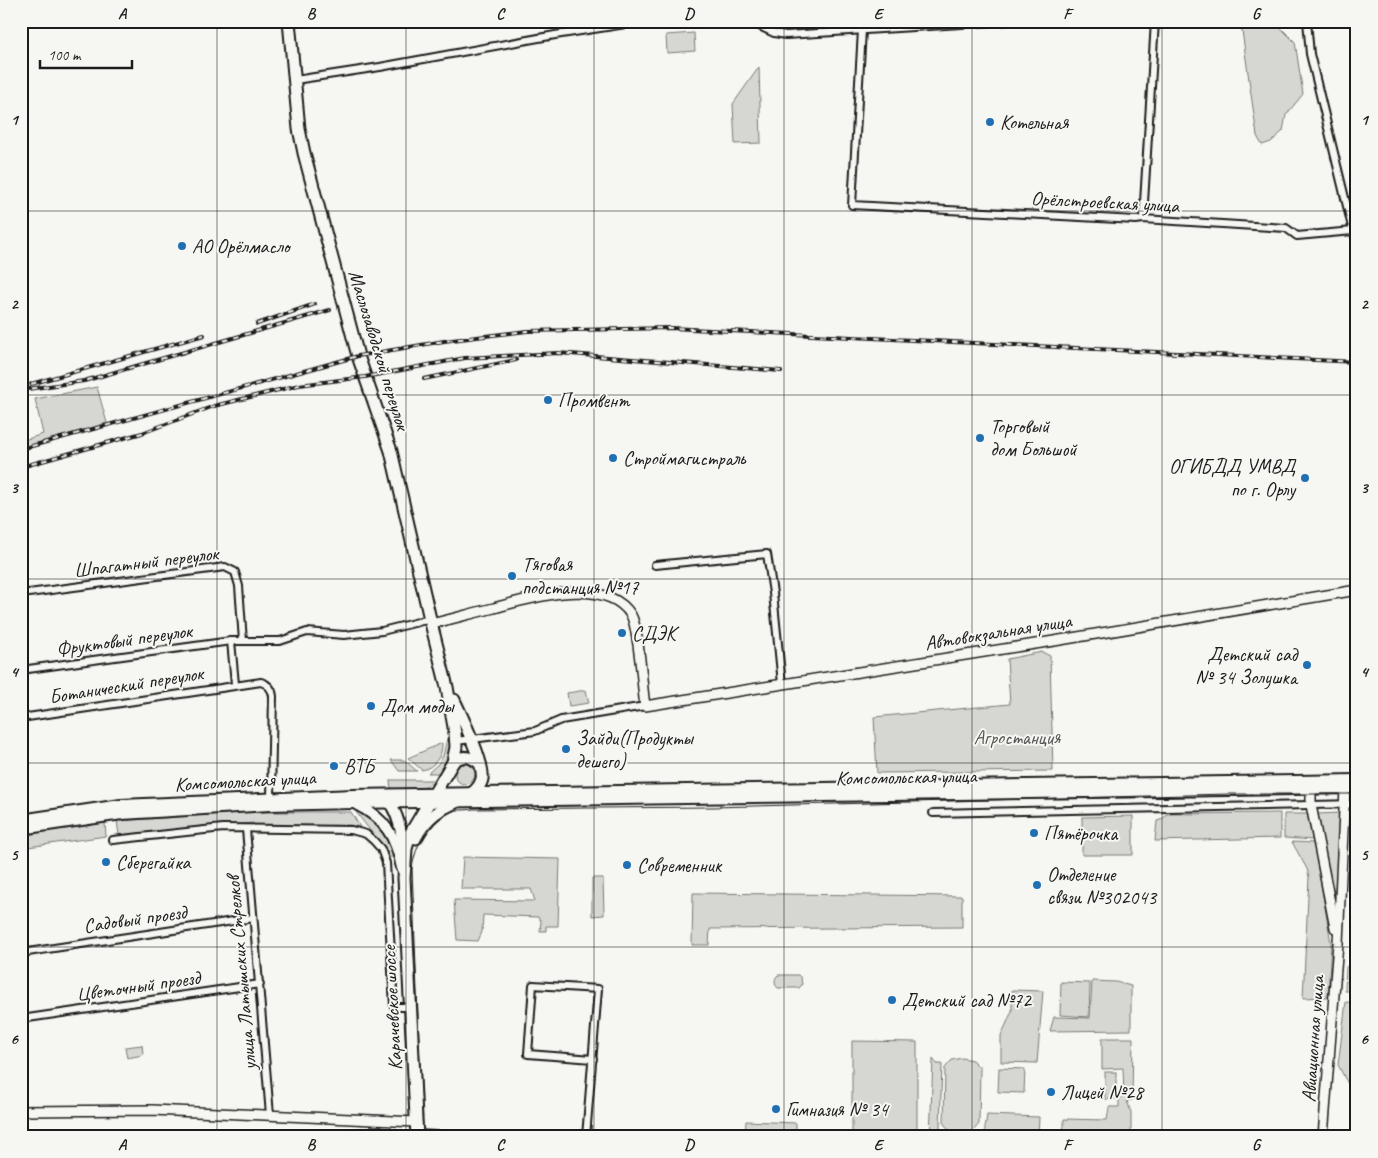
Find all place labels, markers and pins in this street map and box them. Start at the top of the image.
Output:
place label: Котельная [1000,110,1069,135]
marker: Котельная [984,116,996,128]
place label: АО Орёлмасло [192,234,292,259]
marker: АО Орёлмасло [176,240,188,252]
place label: Промвент [558,388,631,413]
marker: Промвент [542,394,554,406]
place label: Торговый дом Большой [990,414,1078,462]
marker: Торговый дом Большой [974,432,986,444]
place label: Строймагистраль [623,446,747,471]
marker: Строймагистраль [607,452,619,464]
place label: ОГИБДД УМВД по г. Орлу [1169,454,1297,502]
marker: ОГИБДД УМВД по г. Орлу [1299,472,1311,484]
place label: Тяговая подстанция №17 [522,552,640,600]
marker: Тяговая подстанция №17 [506,570,518,582]
place label: СДЭК [632,621,680,646]
marker: СДЭК [616,627,628,639]
place label: Детский сад № 34 Золушка [1195,642,1299,690]
marker: Детский сад № 34 Золушка [1301,659,1313,671]
place label: Дом моды [381,694,455,719]
marker: Дом моды [365,700,377,712]
place label: Зайди(Продукты дешего) [576,726,694,774]
marker: Зайди(Продукты дешего) [560,743,572,755]
place label: ВТБ [344,754,376,779]
marker: ВТБ [328,760,340,772]
place label: Пятёрочка [1044,821,1119,846]
marker: Пятёрочка [1028,827,1040,839]
place label: Сберегайка [116,850,192,875]
place label: Современник [637,853,723,878]
marker: Сберегайка [100,856,112,868]
marker: Современник [621,859,633,871]
place label: Отделение связи №302043 [1047,862,1158,910]
marker: Отделение связи №302043 [1031,879,1043,891]
place label: Детский сад №72 [902,988,1033,1013]
marker: Детский сад №72 [886,994,898,1006]
place label: Лицей №28 [1061,1080,1145,1105]
marker: Лицей №28 [1045,1086,1057,1098]
place label: Гимназия № 34 [786,1097,890,1122]
marker: Гимназия № 34 [770,1103,782,1115]

